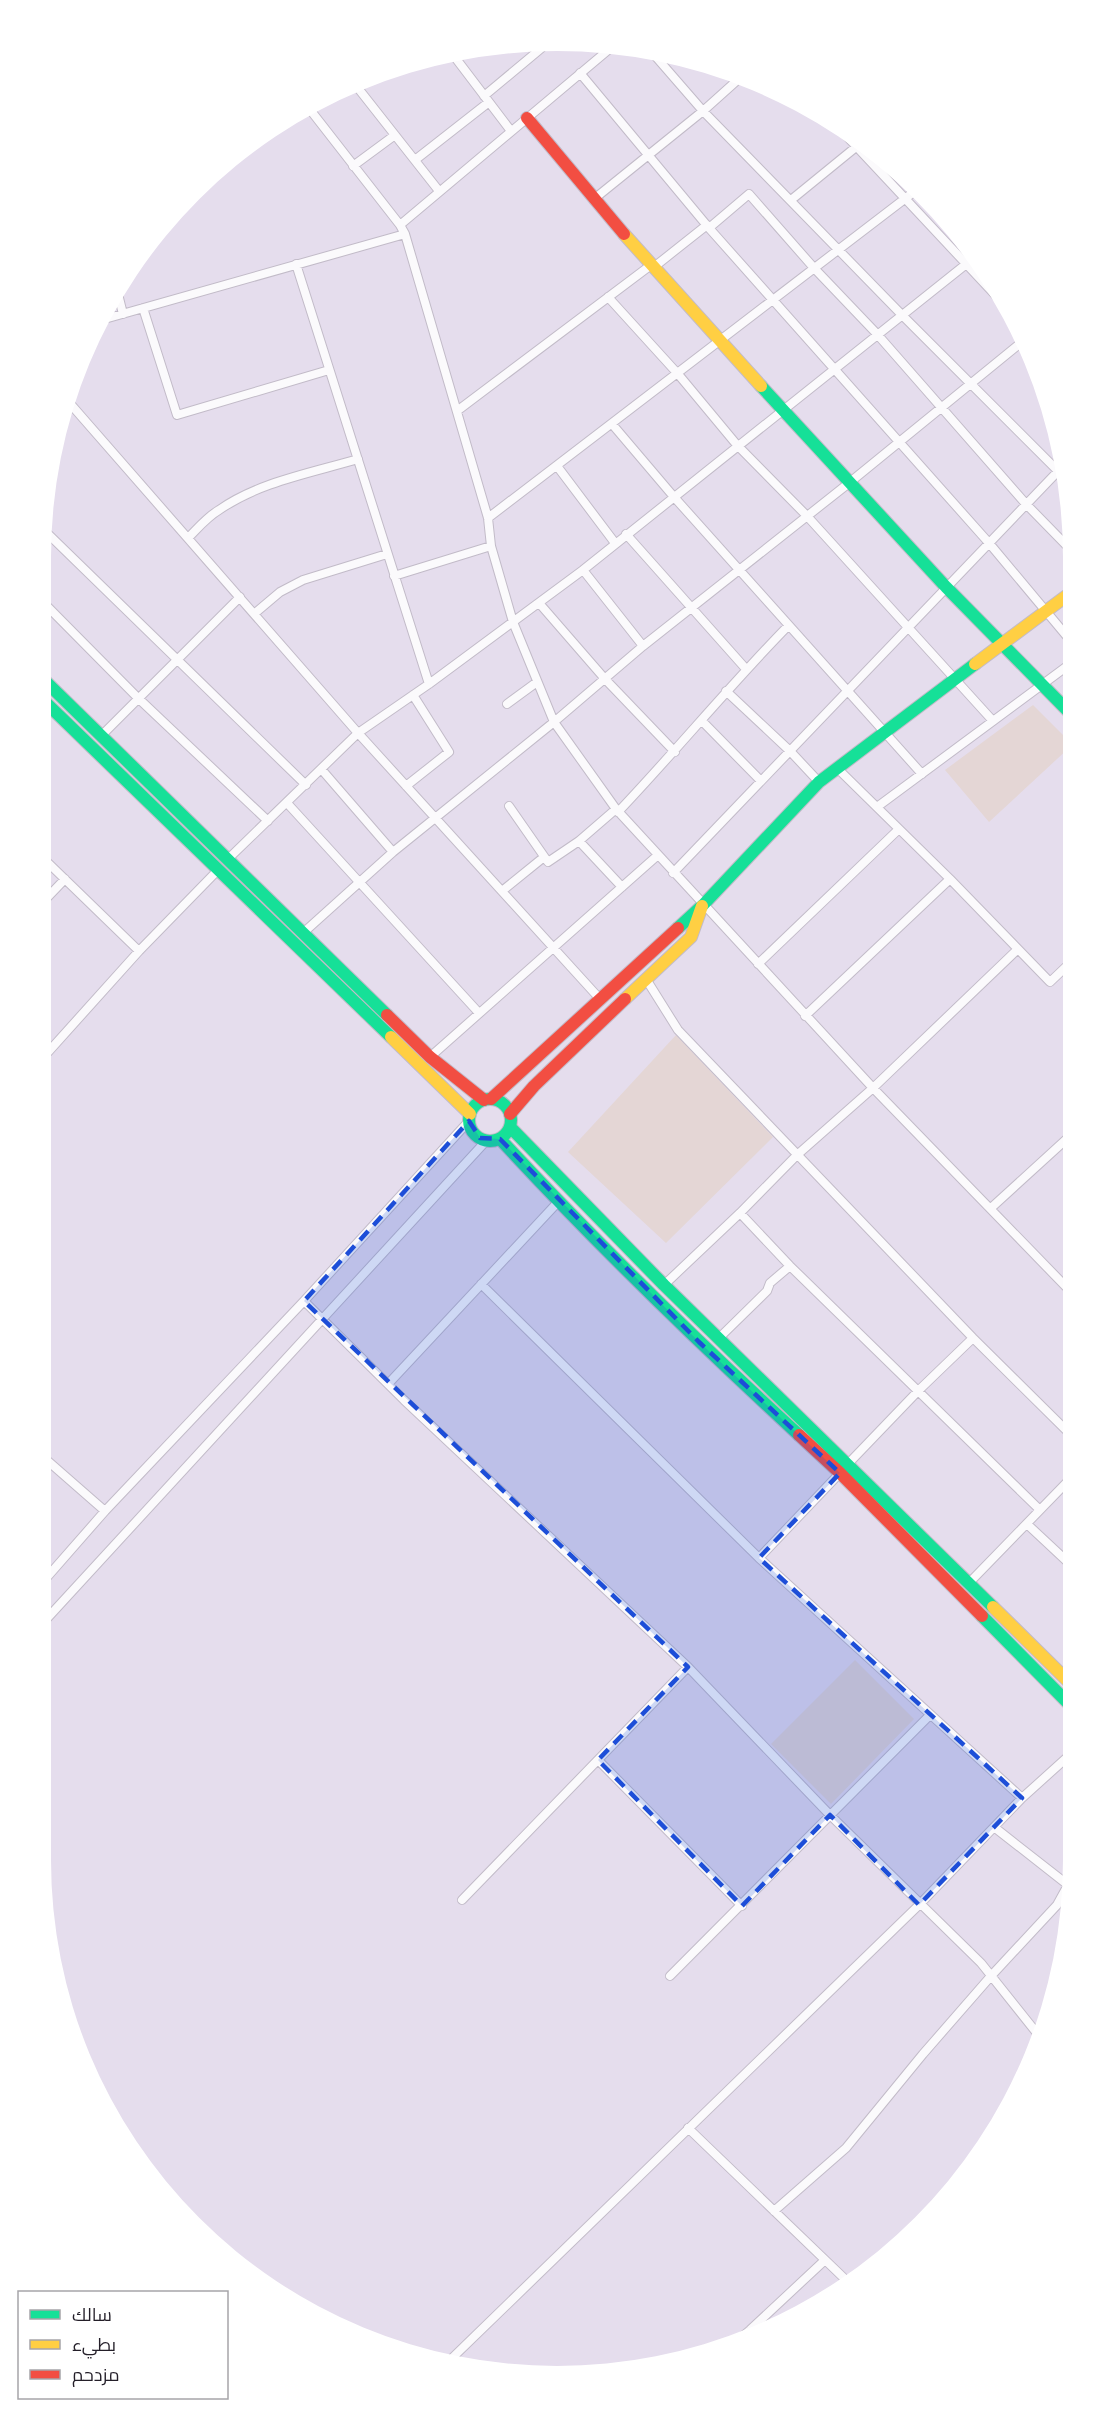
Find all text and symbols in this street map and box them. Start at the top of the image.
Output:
legend [18,2291,228,2399]
text: سالك [72,2304,112,2324]
text: بطيء [72,2334,116,2359]
text: مزدحم [72,2364,120,2387]

